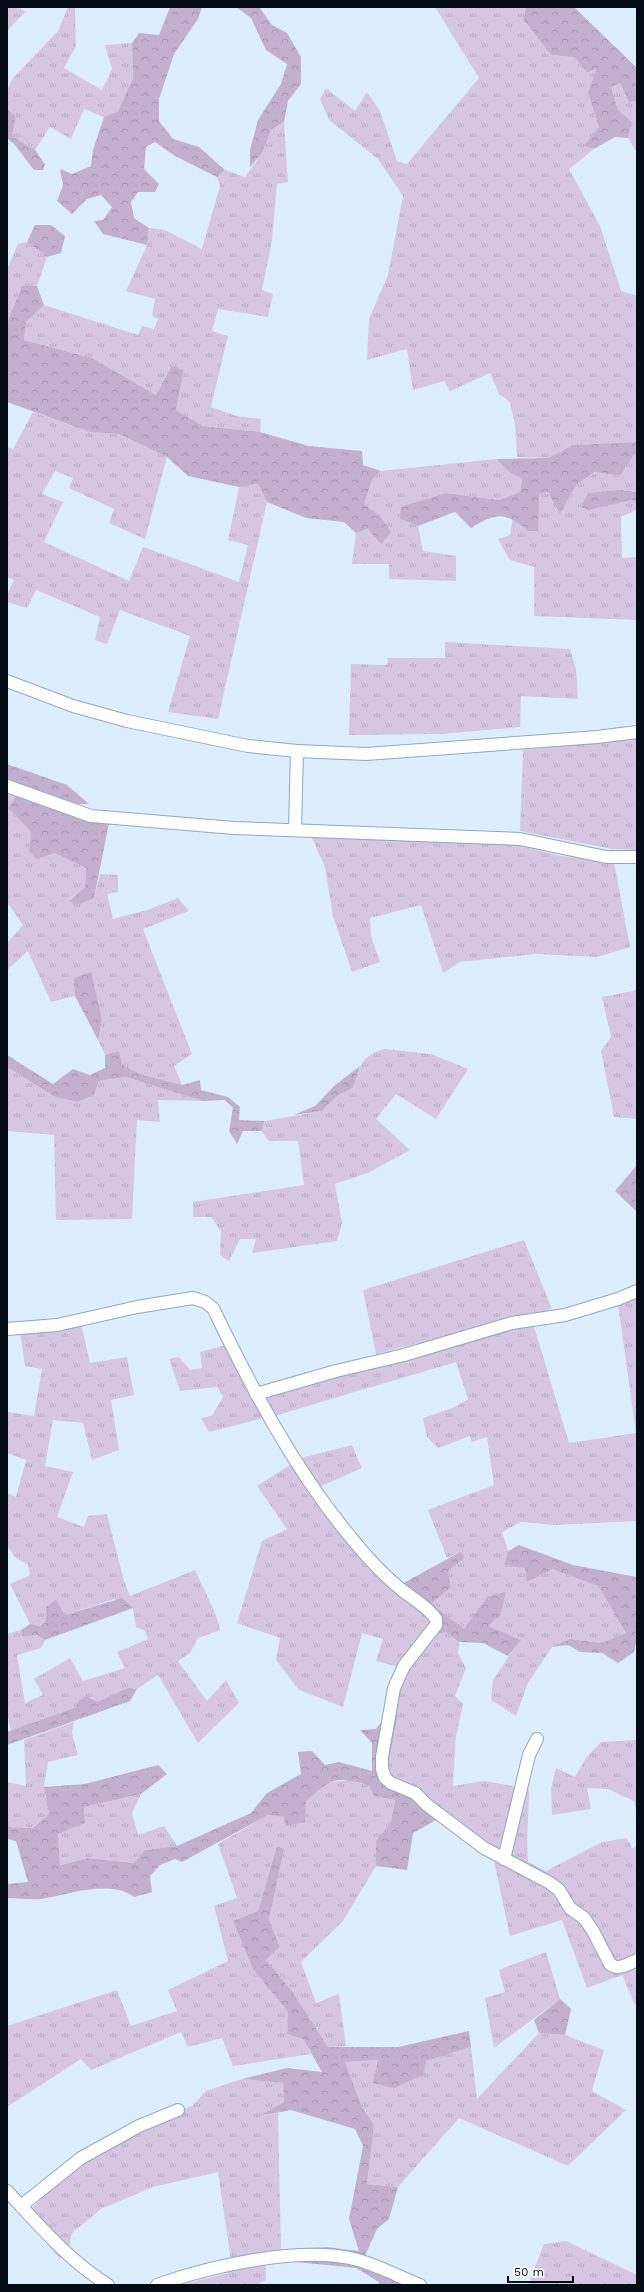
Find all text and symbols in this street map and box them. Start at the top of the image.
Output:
scale bar [508,2258,573,2284]
text: 50 m [514,2265,544,2279]

